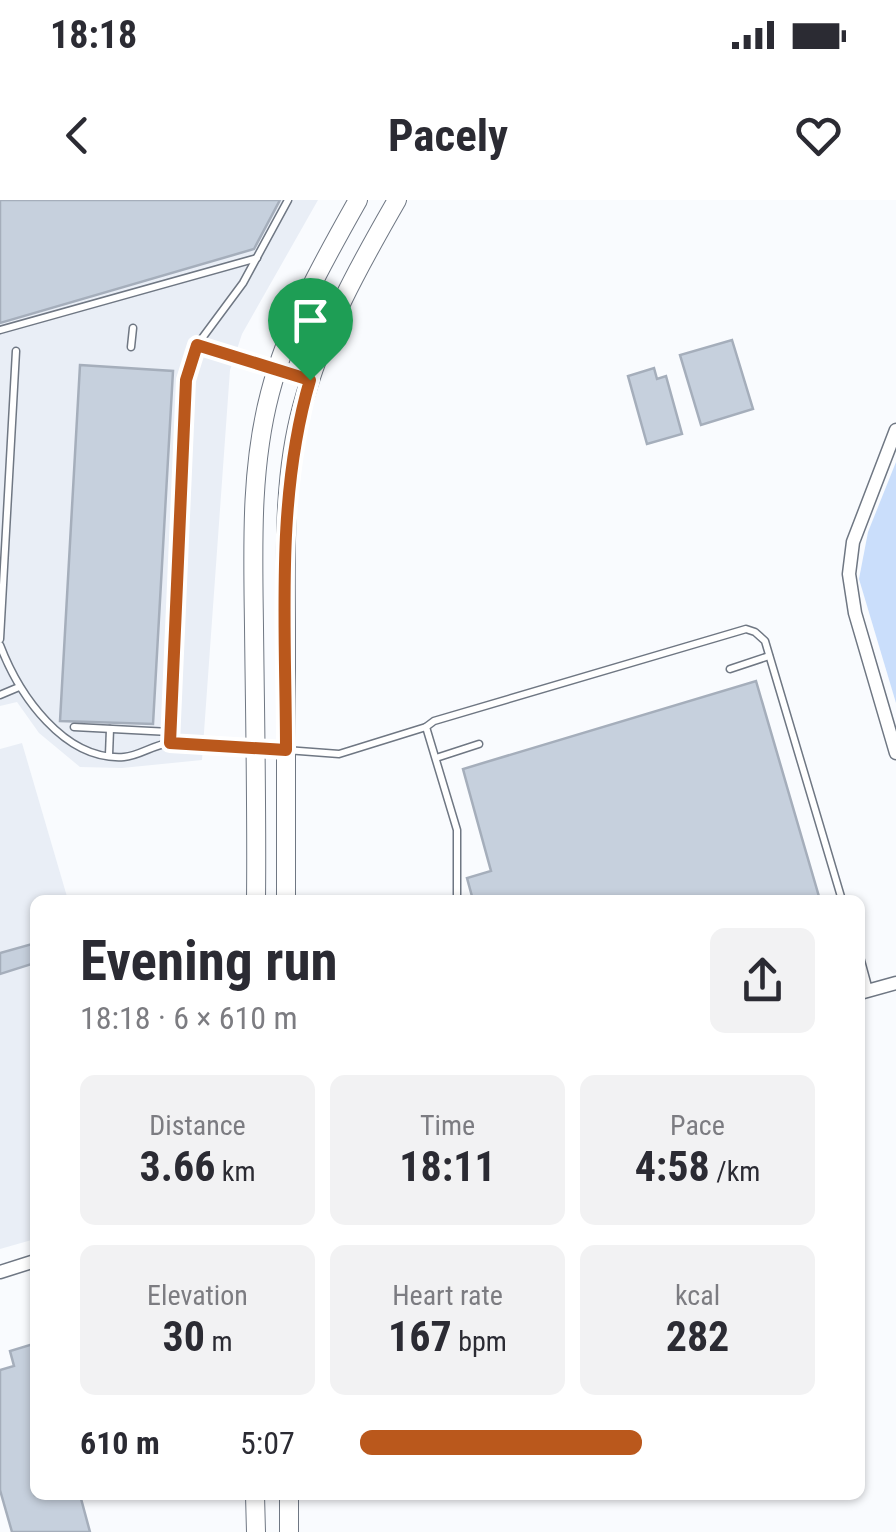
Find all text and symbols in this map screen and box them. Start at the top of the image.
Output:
text: 18:18 [50,13,137,57]
icon: back [50,108,105,163]
icon: heart [791,108,846,163]
text: Pacely [388,109,508,162]
pin [268,278,353,381]
icon: arrive [283,293,338,348]
button: share [710,928,815,1033]
text: Evening run [80,929,338,993]
text: 18:18 · 6 × 610 m [80,999,298,1037]
text: Distance [149,1109,246,1142]
text: Time [420,1109,475,1142]
text: Pace [670,1109,725,1142]
text: 3.66 [139,1142,215,1191]
text: 18:11 [399,1142,496,1191]
text: 4:58 [635,1142,710,1191]
text: km [215,1155,256,1188]
text: /km [710,1155,760,1188]
text: Elevation [147,1279,248,1312]
text: Heart rate [392,1279,503,1312]
text: kcal [675,1279,720,1312]
text: 30 [163,1312,205,1361]
text: 167 [388,1312,452,1361]
text: 282 [666,1312,729,1361]
text: m [205,1325,232,1358]
text: bpm [452,1325,507,1358]
text: 610 m [80,1424,160,1462]
text: 5:07 [240,1424,295,1462]

